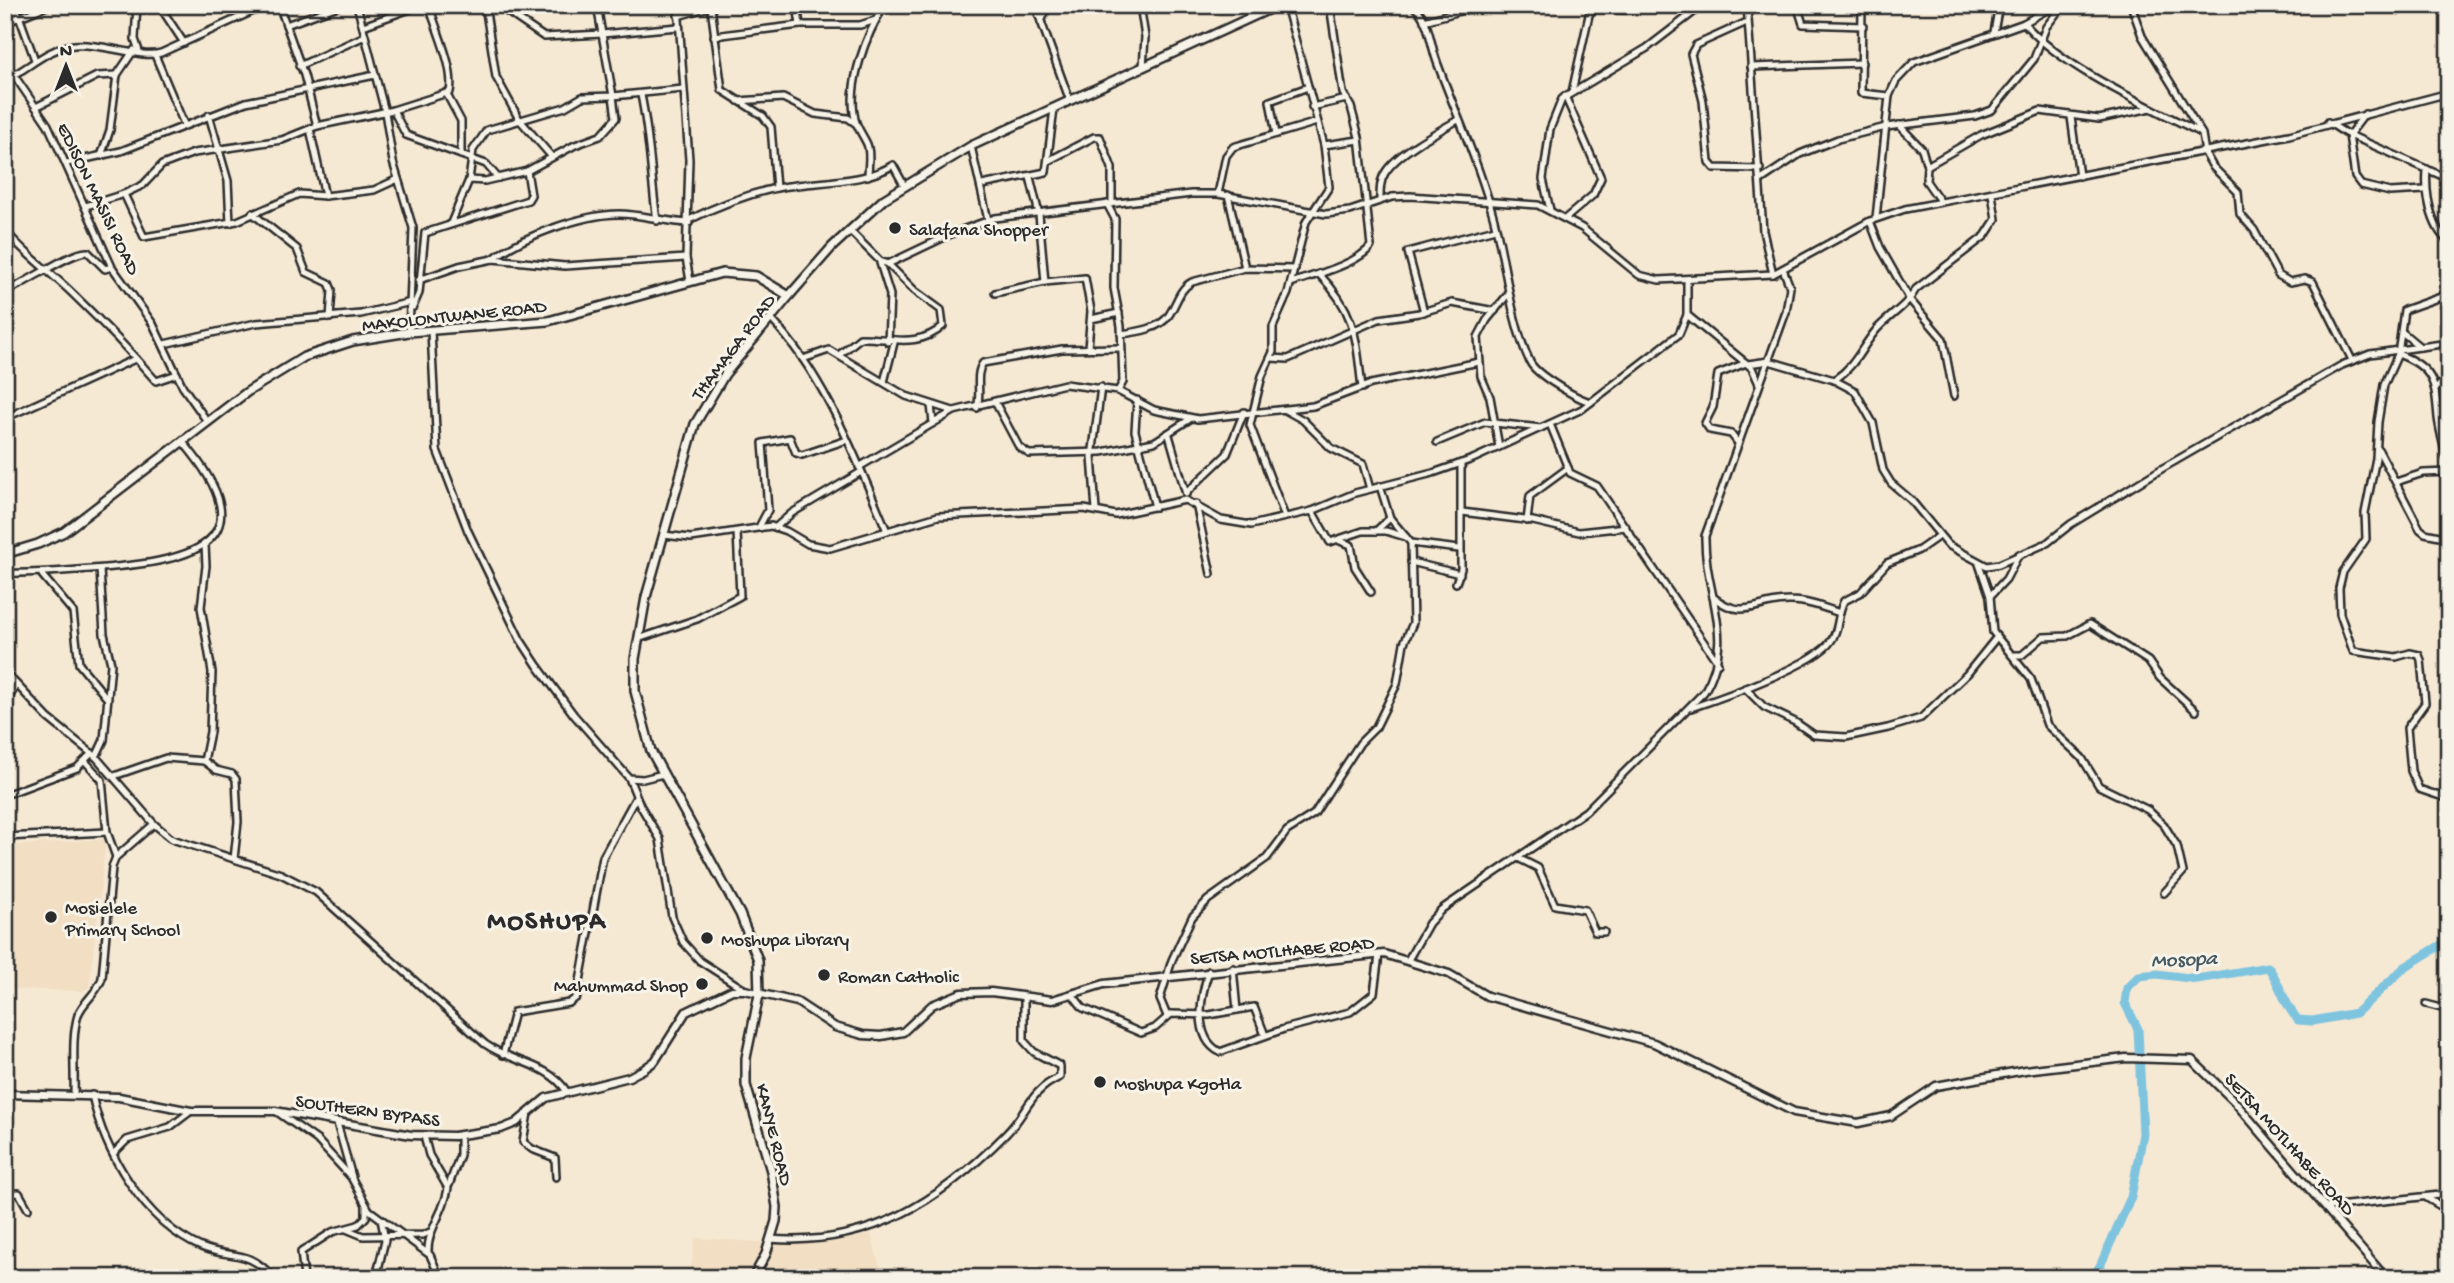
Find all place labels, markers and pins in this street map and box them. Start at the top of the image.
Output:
marker: Salafana Shopper [887,220,903,236]
place label: Salafana Shopper [909,220,1050,243]
place label: Mosielele Primary School [64,898,180,943]
marker: Mosielele Primary School [43,909,59,925]
marker: Moshupa Library [699,930,715,946]
place label: Moshupa Library [721,930,850,953]
marker: Roman Catholic [816,967,832,983]
place label: Roman Catholic [838,967,959,990]
place label: Mahummad Shop [554,976,689,999]
marker: Mahummad Shop [694,976,710,992]
marker: Moshupa Kgotla [1092,1074,1108,1090]
place label: Moshupa Kgotla [1114,1074,1243,1097]

